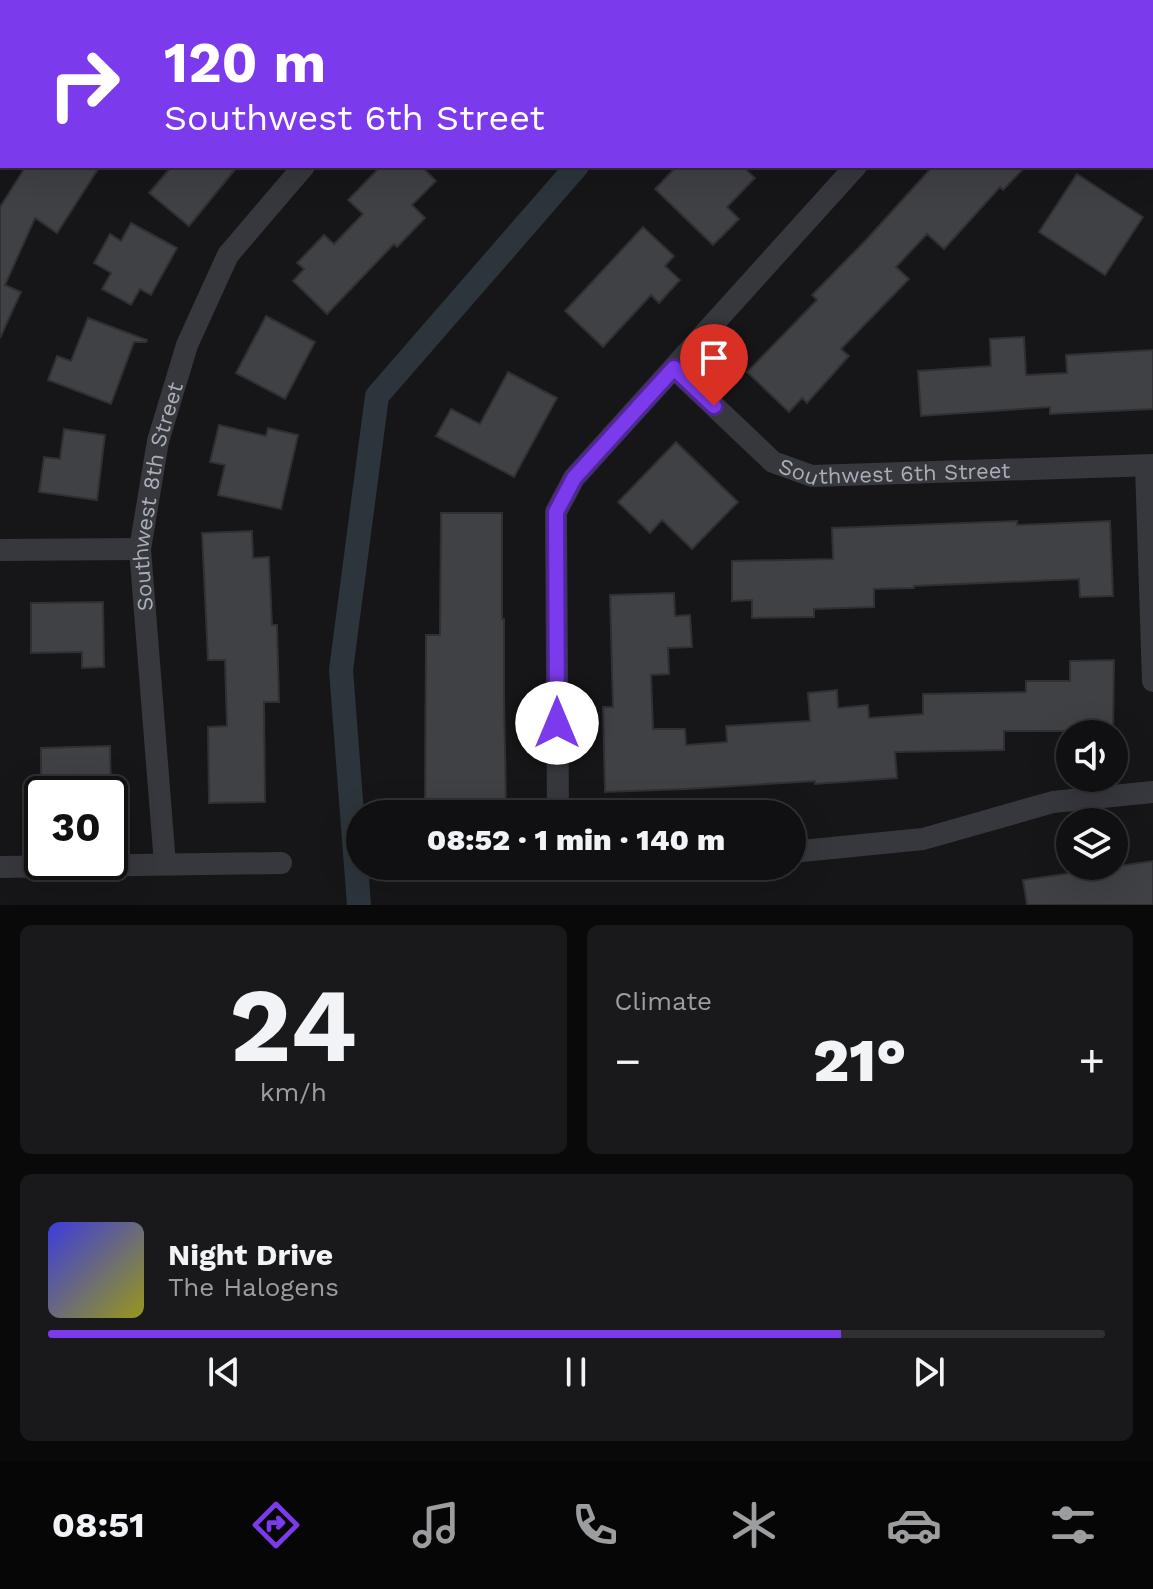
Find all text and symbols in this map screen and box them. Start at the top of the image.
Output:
text: 120 m [164,30,326,96]
icon: right [32,32,136,136]
text: Southwest 6th Street [164,97,544,139]
pin [680,324,748,406]
icon: arrive [692,336,736,380]
street label: Southwest 8th Street [128,379,188,612]
street label: Southwest 6th Street [775,453,1011,490]
position arrow [515,681,599,765]
map controls [1056,720,1128,880]
button: sound [1056,720,1128,792]
speed limit sign: 30 [24,776,128,880]
button: layers [1056,808,1128,880]
text: 08:52 · 1 min · 140 m [427,822,725,857]
text: 24 [229,964,357,1086]
text: Climate [615,986,712,1016]
text: 21° [813,1025,906,1096]
text: − [615,1035,641,1087]
text: + [1078,1035,1105,1087]
text: km/h [260,1077,327,1107]
text: Night Drive [168,1237,333,1272]
text: The Halogens [168,1272,339,1302]
icon: previous [202,1350,246,1394]
icon: pause [554,1350,598,1394]
icon: next [907,1350,951,1394]
icon: directions [248,1497,304,1553]
icon: music [408,1497,464,1553]
icon: phone [567,1497,623,1553]
icon: climate [726,1497,782,1553]
icon: car [886,1497,942,1553]
icon: filters [1045,1497,1101,1553]
text: 08:51 [52,1504,145,1546]

